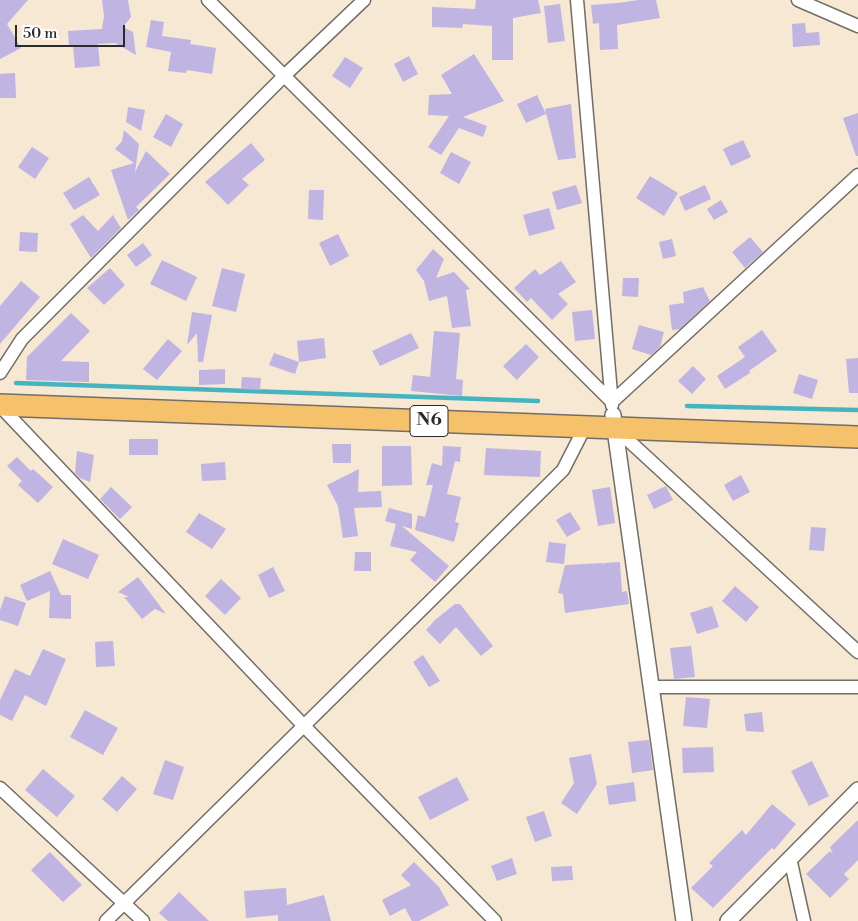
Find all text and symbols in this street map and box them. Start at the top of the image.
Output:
scale bar [18,15,128,47]
text: 50 m [23,24,57,43]
road number: N6 [410,406,448,436]

